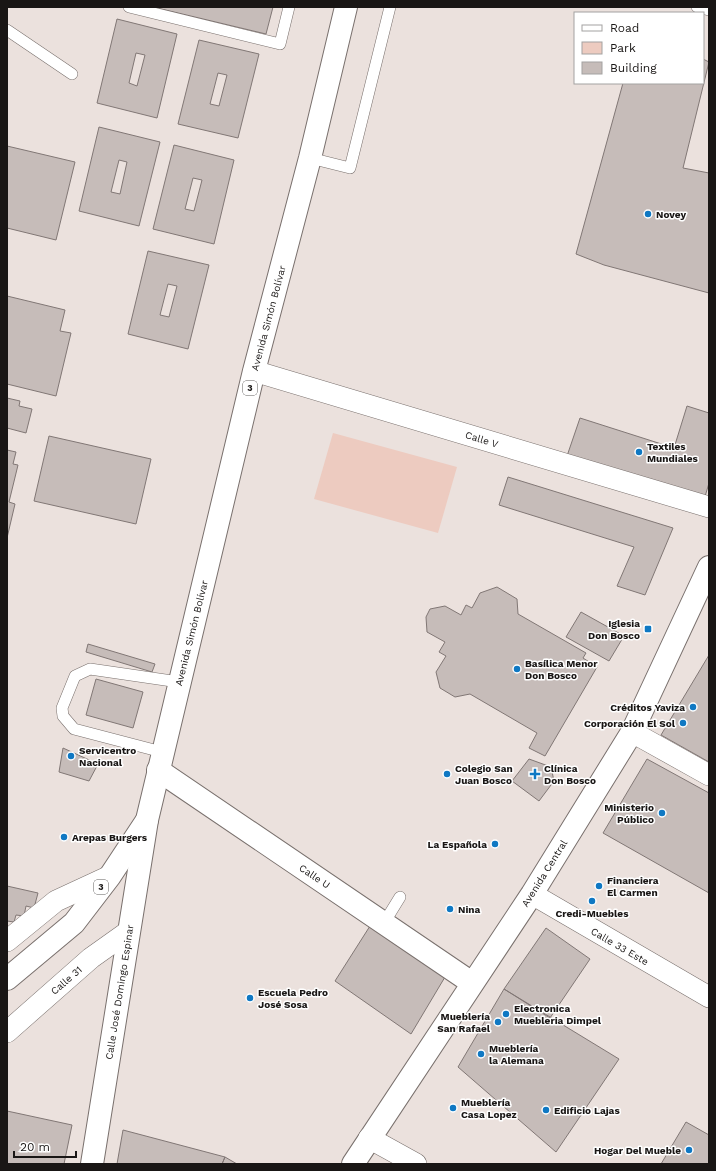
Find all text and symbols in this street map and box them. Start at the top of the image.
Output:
legend [574,12,704,84]
text: Road [610,21,639,35]
text: Park [610,41,636,55]
text: Building [610,61,657,75]
marker: Novey [643,209,653,219]
place label: Novey [656,209,686,220]
street label: Avenida Simón Bolívar [249,264,288,372]
road number: 3 [243,381,257,395]
street label: Calle V [464,429,500,450]
place label: Textiles Mundiales [647,441,698,464]
marker: Textiles Mundiales [634,447,644,457]
street label: Avenida Simón Bolívar [173,579,210,687]
place label: Iglesia Don Bosco [588,618,640,641]
marker: Iglesia Don Bosco [643,624,653,634]
place label: Basílica Menor Don Bosco [525,658,598,681]
marker: Basílica Menor Don Bosco [512,664,522,674]
place label: Créditos Yaviza [610,702,685,713]
marker: Créditos Yaviza [688,702,698,712]
place label: Corporación El Sol [584,718,676,729]
marker: Corporación El Sol [678,718,688,728]
place label: Servicentro Nacional [79,745,136,768]
marker: Servicentro Nacional [66,751,76,761]
place label: Colegio San Juan Bosco [455,763,513,786]
place label: Clínica Don Bosco [544,763,596,786]
marker: Clínica Don Bosco [529,768,541,780]
marker: Colegio San Juan Bosco [442,769,452,779]
place label: Ministerio Público [604,802,654,825]
marker: Ministerio Público [657,808,667,818]
marker: Arepas Burgers [59,832,69,842]
place label: Arepas Burgers [72,832,148,843]
street label: Avenida Central [519,838,569,909]
place label: La Española [427,839,487,850]
marker: La Española [490,839,500,849]
street label: Calle U [297,862,332,891]
place label: Financiera El Carmen [607,875,659,898]
road number: 3 [94,880,108,894]
marker: Financiera El Carmen [594,881,604,891]
marker: Credi-Muebles [587,896,597,906]
marker: Nina [445,904,455,914]
place label: Nina [458,904,481,915]
place label: Credi-Muebles [555,908,629,919]
street label: Calle José Domingo Espinar [103,924,136,1060]
street label: Calle 33 Este [589,926,651,967]
street label: Calle 31 [49,964,84,997]
place label: Escuela Pedro José Sosa [258,987,328,1010]
marker: Escuela Pedro José Sosa [245,993,255,1003]
place label: Electronica Muebleria Dimpel [514,1003,602,1026]
marker: Electronica Muebleria Dimpel [501,1009,511,1019]
place label: Mueblería San Rafael [437,1011,491,1034]
marker: Mueblería San Rafael [493,1017,503,1027]
place label: Mueblería la Alemana [489,1043,544,1066]
marker: Mueblería la Alemana [476,1049,486,1059]
place label: Mueblería Casa Lopez [461,1097,517,1120]
marker: Mueblería Casa Lopez [448,1103,458,1113]
marker: Edificio Lajas [541,1105,551,1115]
place label: Edificio Lajas [554,1105,620,1116]
scale bar [14,1133,76,1159]
text: 20 m [20,1140,50,1154]
place label: Hogar Del Mueble [594,1145,681,1156]
marker: Hogar Del Mueble [684,1145,694,1155]

